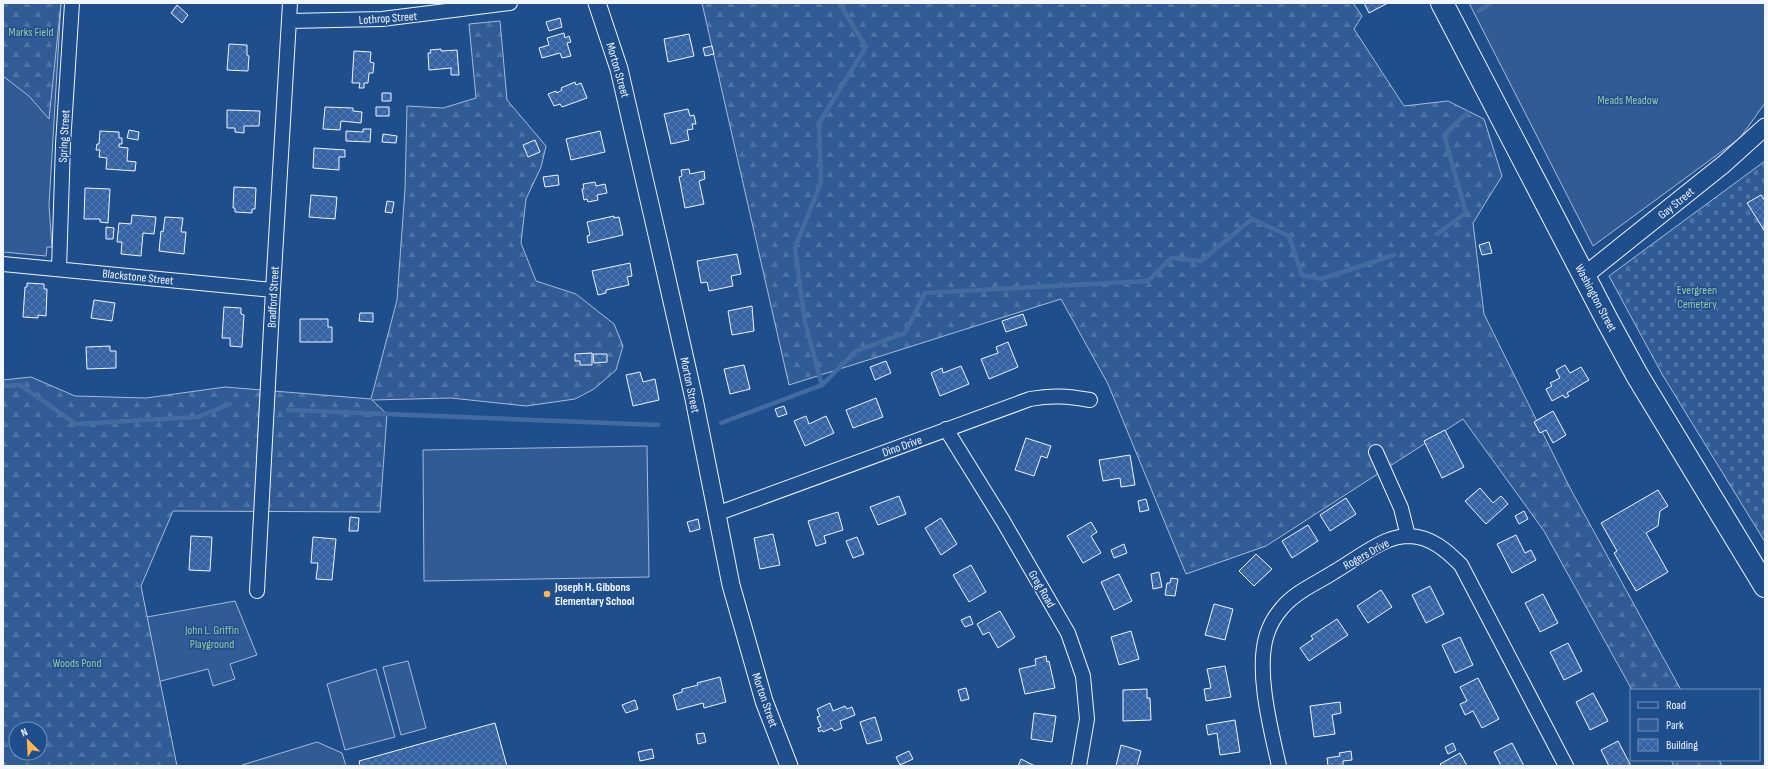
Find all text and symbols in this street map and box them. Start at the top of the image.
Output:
street label: Lothrop Street [358,9,418,28]
park label: Marks Field [9,25,53,40]
street label: Morton Street [603,41,633,100]
park label: Meads Meadow [1597,93,1659,108]
street label: Spring Street [56,109,73,163]
street label: Gay Street [1655,184,1698,223]
street label: Washington Street [1571,262,1620,335]
street label: Bradford Street [264,265,283,328]
street label: Blackstone Street [102,266,175,289]
park label: Evergreen Cemetery [1677,283,1717,312]
street label: Morton Street [676,356,703,415]
street label: Dino Drive [880,432,924,461]
street label: Rogers Drive [1341,536,1392,573]
street label: Greg Road [1025,568,1058,611]
place label: Joseph H. Gibbons Elementary School [554,580,635,609]
marker: Joseph H. Gibbons Elementary School [542,589,552,599]
park label: John L. Griffin Playground [184,623,239,652]
park label: Woods Pond [53,656,101,671]
street label: Morton Street [748,671,781,730]
legend [1630,689,1760,761]
text: Road [1666,698,1686,713]
text: Park [1666,718,1684,733]
north arrow [8,721,48,761]
text: N [19,725,30,739]
text: Building [1666,738,1698,753]

